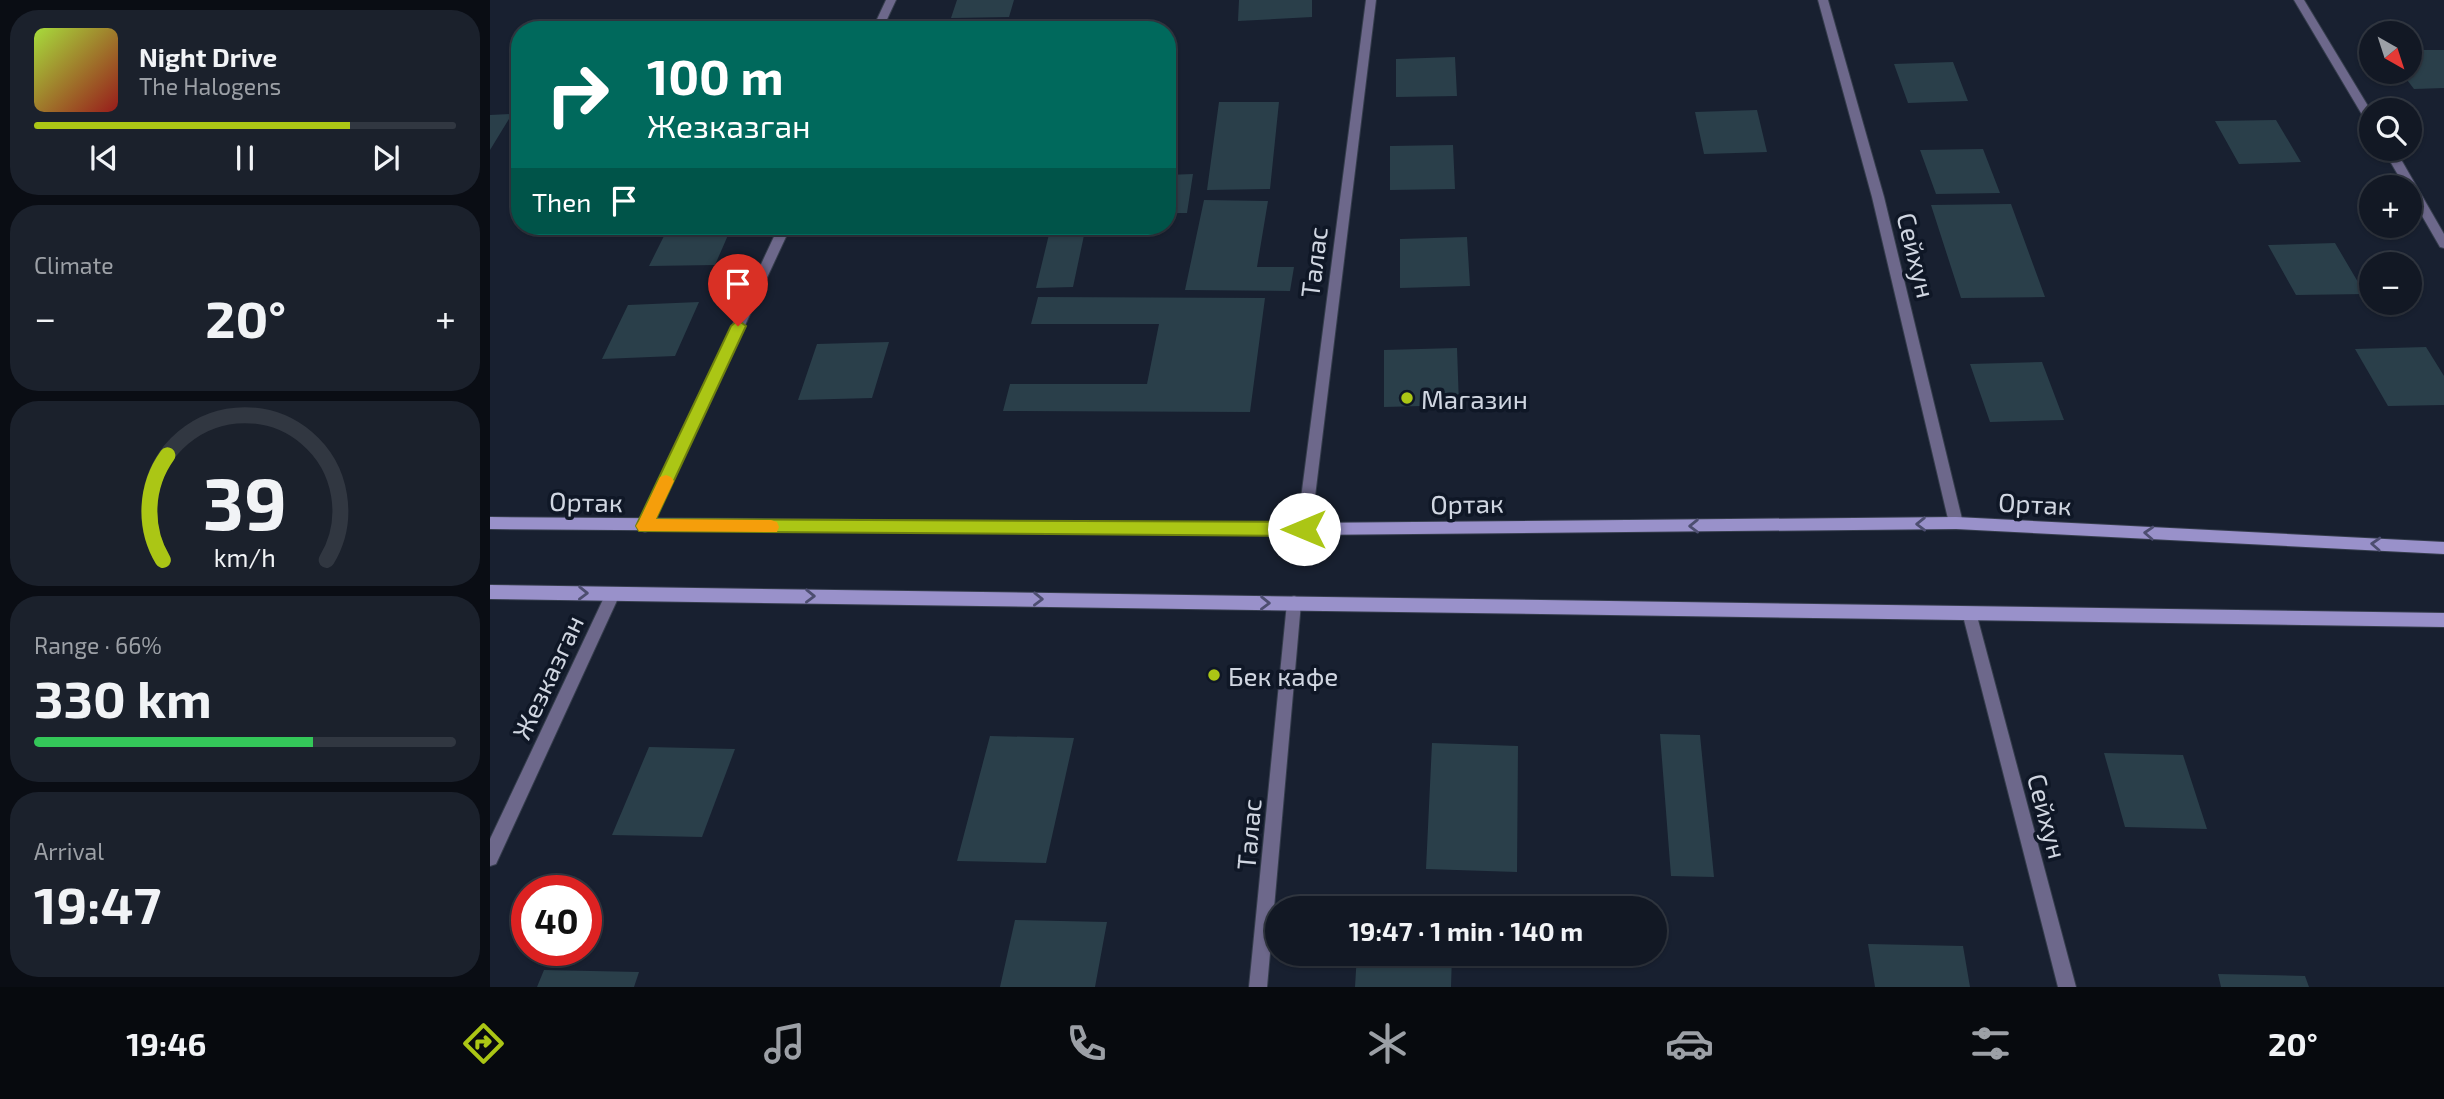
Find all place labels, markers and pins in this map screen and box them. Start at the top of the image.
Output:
pin [708,254,768,326]
place label: Магазин [1421,383,1528,414]
marker: Магазин [1399,390,1415,406]
place label: Бек кафе [1228,660,1338,691]
marker: Бек кафе [1206,667,1222,683]

